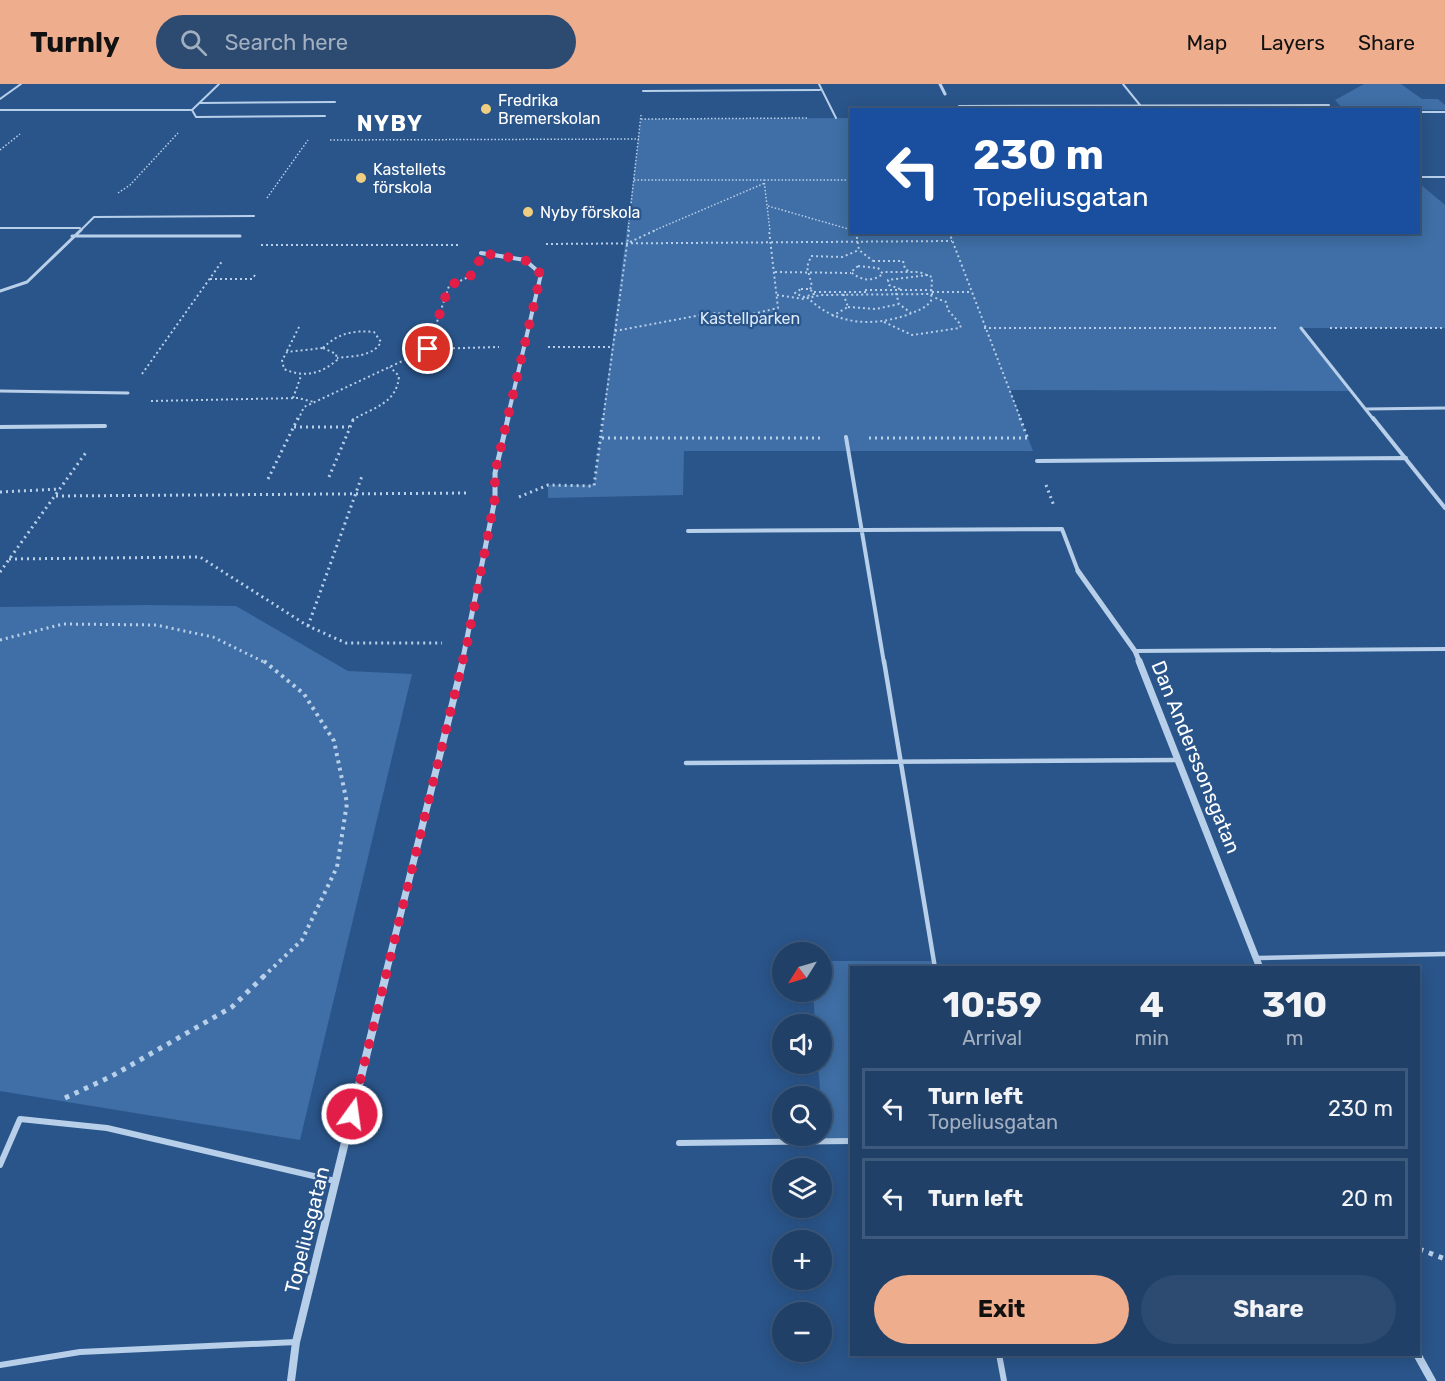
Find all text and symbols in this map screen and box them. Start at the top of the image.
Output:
search box [156,15,576,69]
text: Turnly [30,26,120,59]
icon: search [177,26,210,59]
text: Search here [225,29,348,56]
text: Map [1186,30,1227,55]
text: Layers [1260,30,1325,55]
text: Share [1358,30,1415,55]
place label: Fredrika Bremerskolan [498,91,600,128]
marker: Fredrika Bremerskolan [479,102,493,116]
district label: NYBY [357,110,423,137]
text: 230 m [973,130,1104,180]
icon: left [874,132,952,210]
place label: Kastellets förskola [373,160,446,197]
marker: Kastellets förskola [354,171,368,185]
text: Topeliusgatan [973,181,1149,213]
place label: Nyby förskola [540,203,640,222]
marker: Nyby förskola [521,205,535,219]
park label: Kastellparken [700,309,800,328]
pin [402,323,453,374]
icon: arrive [411,332,444,365]
street label: Dan Anderssonsgatan [1146,657,1246,857]
north arrow [772,942,832,1002]
map controls [772,942,832,1362]
text: 10:59 [943,983,1042,1026]
text: 4 [1139,983,1164,1026]
text: 310 [1262,983,1327,1026]
button: sound [772,1014,832,1074]
text: Arrival [962,1026,1022,1050]
text: min [1134,1026,1169,1050]
text: m [1286,1026,1303,1050]
position arrow [320,1082,384,1146]
text: Turn left [928,1083,1023,1110]
button: search [772,1086,832,1146]
icon: left [877,1092,910,1125]
text: 230 m [1328,1095,1393,1122]
text: Topeliusgatan [928,1110,1058,1134]
button: layers [772,1158,832,1218]
street label: Topeliusgatan [280,1164,334,1296]
icon: left [877,1182,910,1215]
text: Turn left [928,1185,1023,1212]
text: 20 m [1341,1185,1393,1212]
button: + [772,1230,832,1290]
button: Exit [874,1275,1129,1344]
button: Share [1141,1275,1396,1344]
button: − [772,1302,832,1362]

